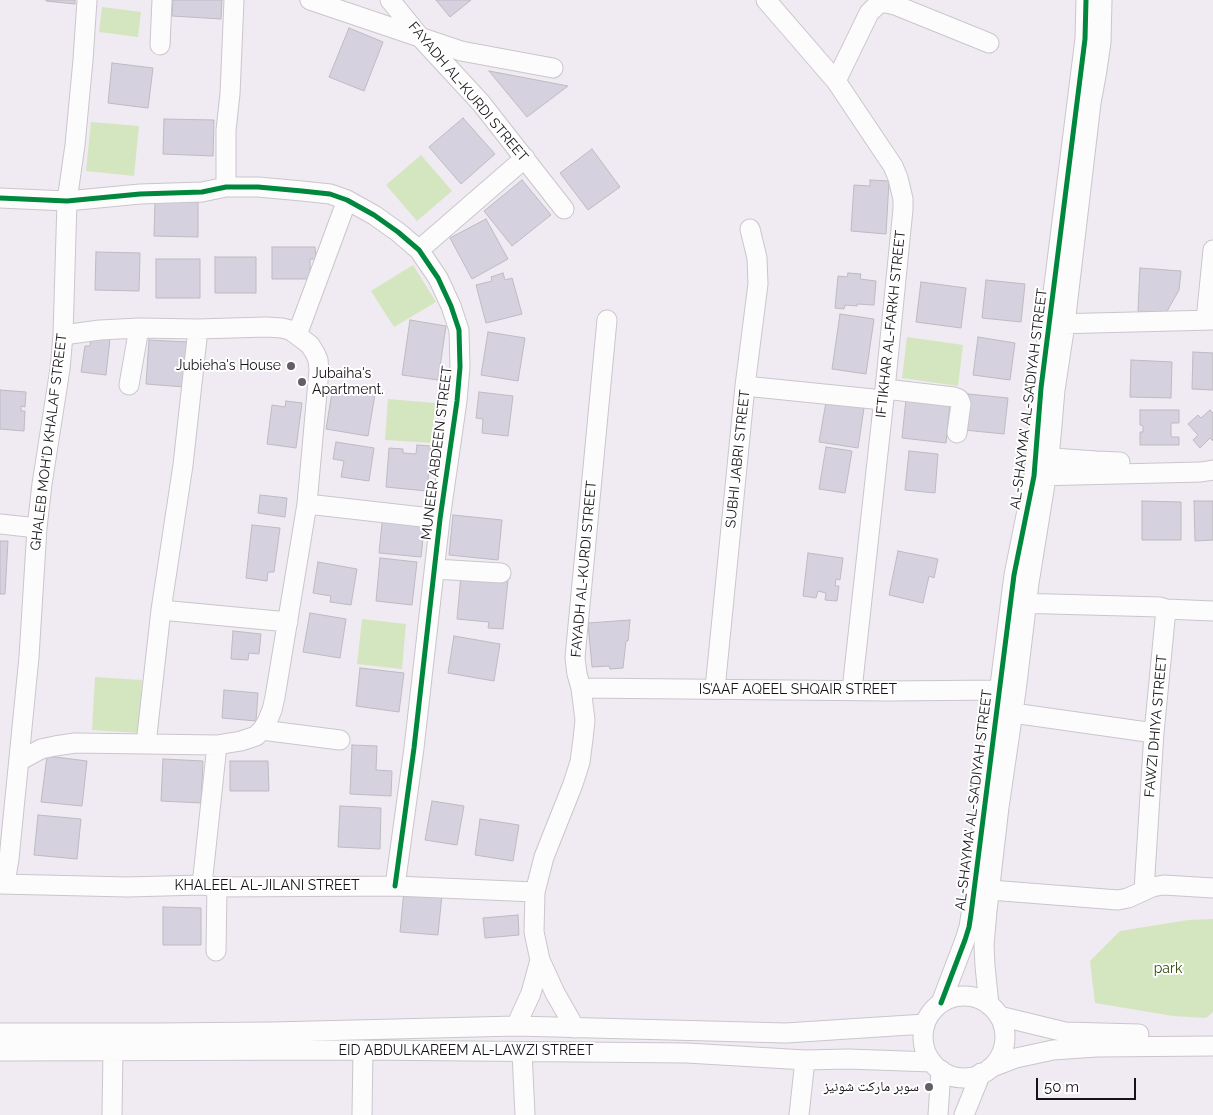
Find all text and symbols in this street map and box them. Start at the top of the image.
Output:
street label: FAYADH AL-KURDI STREET [405,19,531,165]
street label: IFTIKHAR AL-FARKH STREET [873,229,909,419]
street label: AL-SHAYMA’ AL-SA’DIYAH STREET [1007,287,1051,511]
street label: GHALEB MOH‘D KHALAF STREET [27,332,71,552]
place label: Jubieha's House [176,358,281,374]
marker: Jubieha's House [285,360,297,372]
street label: MUNEER ABDEEN STREET [418,365,456,541]
place label: Jubaiha's Apartment. [312,366,384,398]
marker: Jubaiha's Apartment. [296,376,308,388]
street label: SUBHI JABRI STREET [722,389,754,529]
street label: FAYADH AL-KURDI STREET [568,480,600,658]
street label: FAWZI DHIYA STREET [1141,654,1171,798]
street label: IS’AAF AQEEL SHQAIR STREET [699,682,897,698]
street label: AL-SHAYMA’ AL-SA’DIYAH STREET [952,688,996,912]
street label: KHALEEL AL-JILANI STREET [175,878,359,894]
park label: park [1154,961,1182,977]
street label: EID ABDULKAREEM AL-LAWZI STREET [338,1043,594,1059]
scale bar [1038,1068,1138,1100]
text: 50 m [1044,1078,1079,1096]
place label: سوبر ماركت شونيز [824,1079,919,1095]
marker: سوبر ماركت شونيز [923,1081,935,1093]

